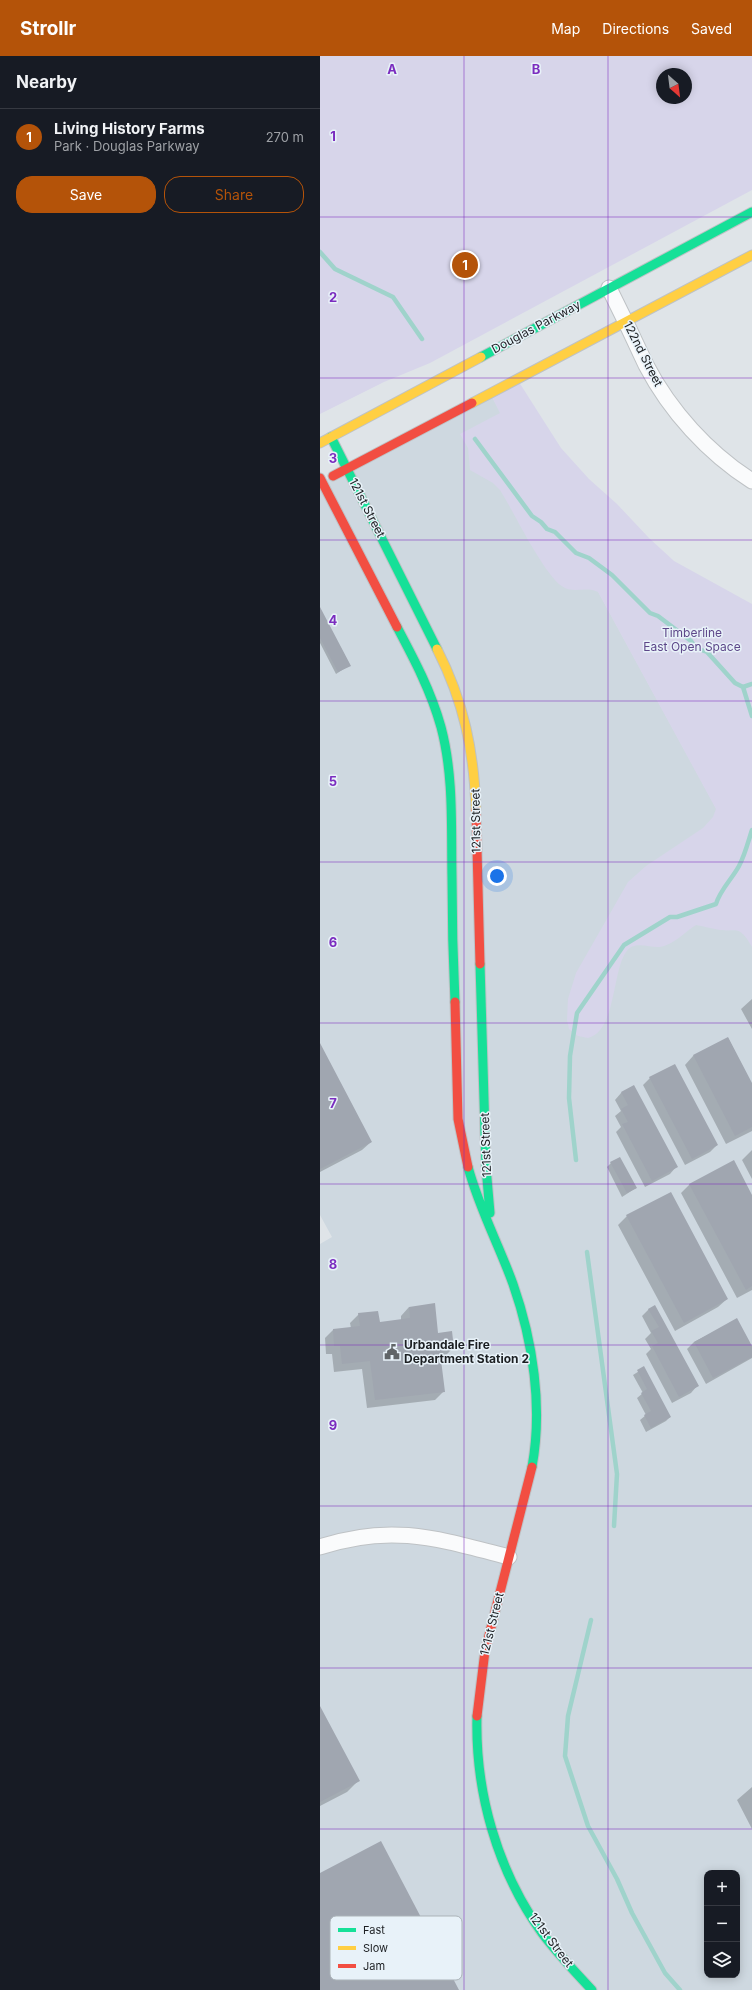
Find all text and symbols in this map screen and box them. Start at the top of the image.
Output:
text: Strollr [20,17,76,40]
text: Map [551,20,580,37]
text: Directions [602,20,669,37]
text: Saved [691,20,732,37]
text: A [387,61,397,77]
text: B [532,61,541,77]
north arrow [656,68,692,104]
text: Nearby [16,72,77,92]
text: Living History Farms [54,119,205,138]
text: 1 [330,128,336,144]
text: 1 [26,129,32,145]
text: 270 m [266,129,304,145]
text: Park · Douglas Parkway [54,138,200,154]
button: Save [16,176,156,213]
button: Share [164,176,304,213]
pin: 1 [452,250,478,280]
text: 2 [329,289,337,305]
street label: Douglas Parkway [489,297,583,356]
street label: 122nd Street [621,319,666,389]
text: 3 [329,450,337,466]
street label: 121st Street [346,476,389,540]
text: 4 [329,612,338,628]
park label: Timberline East Open Space [643,625,741,654]
text: 5 [329,773,337,789]
street label: 121st Street [467,789,484,853]
your location [487,866,507,886]
text: 6 [329,934,337,950]
text: 7 [329,1095,337,1111]
street label: 121st Street [477,1112,494,1178]
text: 8 [329,1256,337,1272]
place label: Urbandale Fire Department Station 2 [404,1337,529,1366]
public building icon: Urbandale Fire Department Station 2 [383,1343,401,1361]
text: 9 [329,1417,337,1433]
street label: 121st Street [476,1591,507,1657]
map controls [704,1870,740,1978]
button: + [704,1870,740,1906]
button: − [704,1906,740,1942]
street label: 121st Street [526,1909,577,1970]
legend [330,1916,462,1980]
text: Fast [363,1923,385,1937]
text: Slow [363,1941,388,1955]
button: layers [704,1942,740,1978]
text: Jam [363,1959,385,1973]

